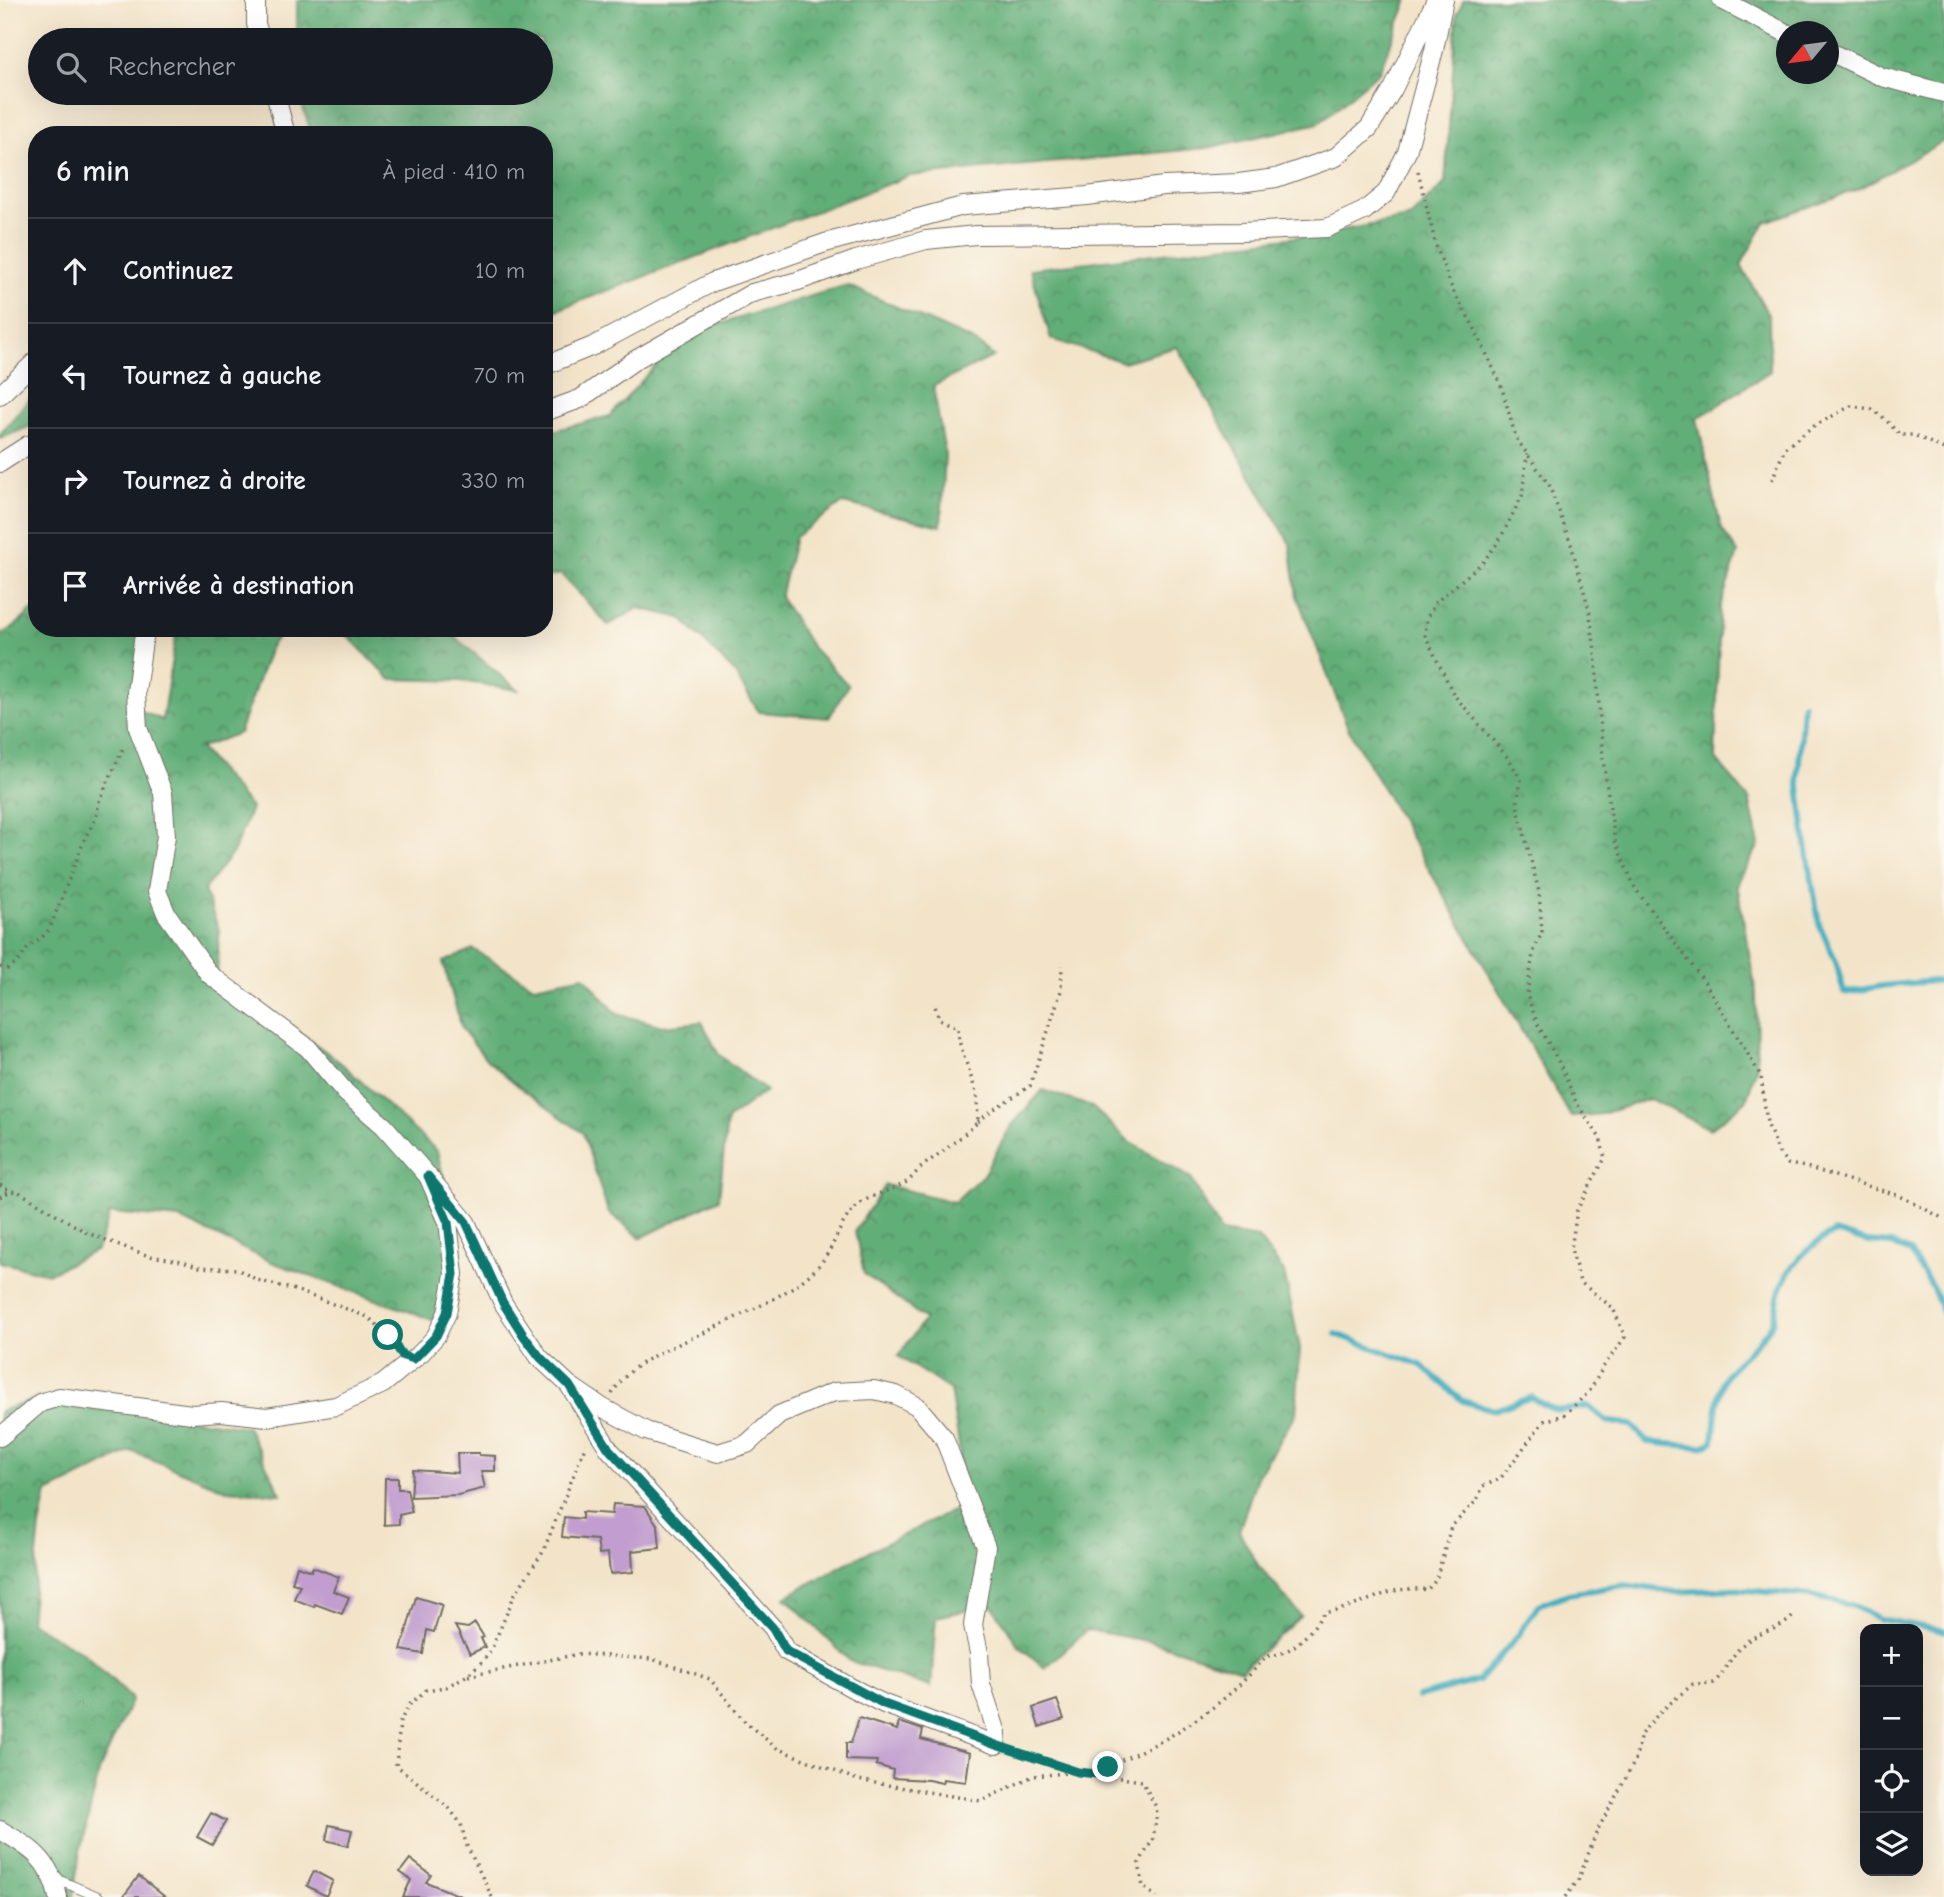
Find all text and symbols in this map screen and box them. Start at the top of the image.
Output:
north arrow [1776,21,1839,84]
search box [28,28,553,105]
icon: search [52,48,90,86]
text: Rechercher [108,52,235,82]
text: 6 min [56,154,130,189]
text: À pied · 410 m [382,158,525,185]
icon: ahead [56,252,94,290]
text: Continuez [123,256,233,286]
text: 10 m [475,257,525,284]
icon: left [56,357,94,395]
text: Tournez à gauche [123,361,321,391]
text: 70 m [473,362,525,389]
icon: right [56,462,94,500]
text: Tournez à droite [123,466,306,496]
text: 330 m [461,467,525,494]
icon: arrive [56,567,94,605]
text: Arrivée à destination [123,571,354,601]
route start [372,1319,403,1350]
map controls [1860,1624,1923,1876]
button: + [1860,1624,1923,1687]
button: − [1860,1687,1923,1750]
button: locate [1860,1750,1923,1813]
route end [1092,1751,1123,1782]
button: layers [1860,1813,1923,1876]

